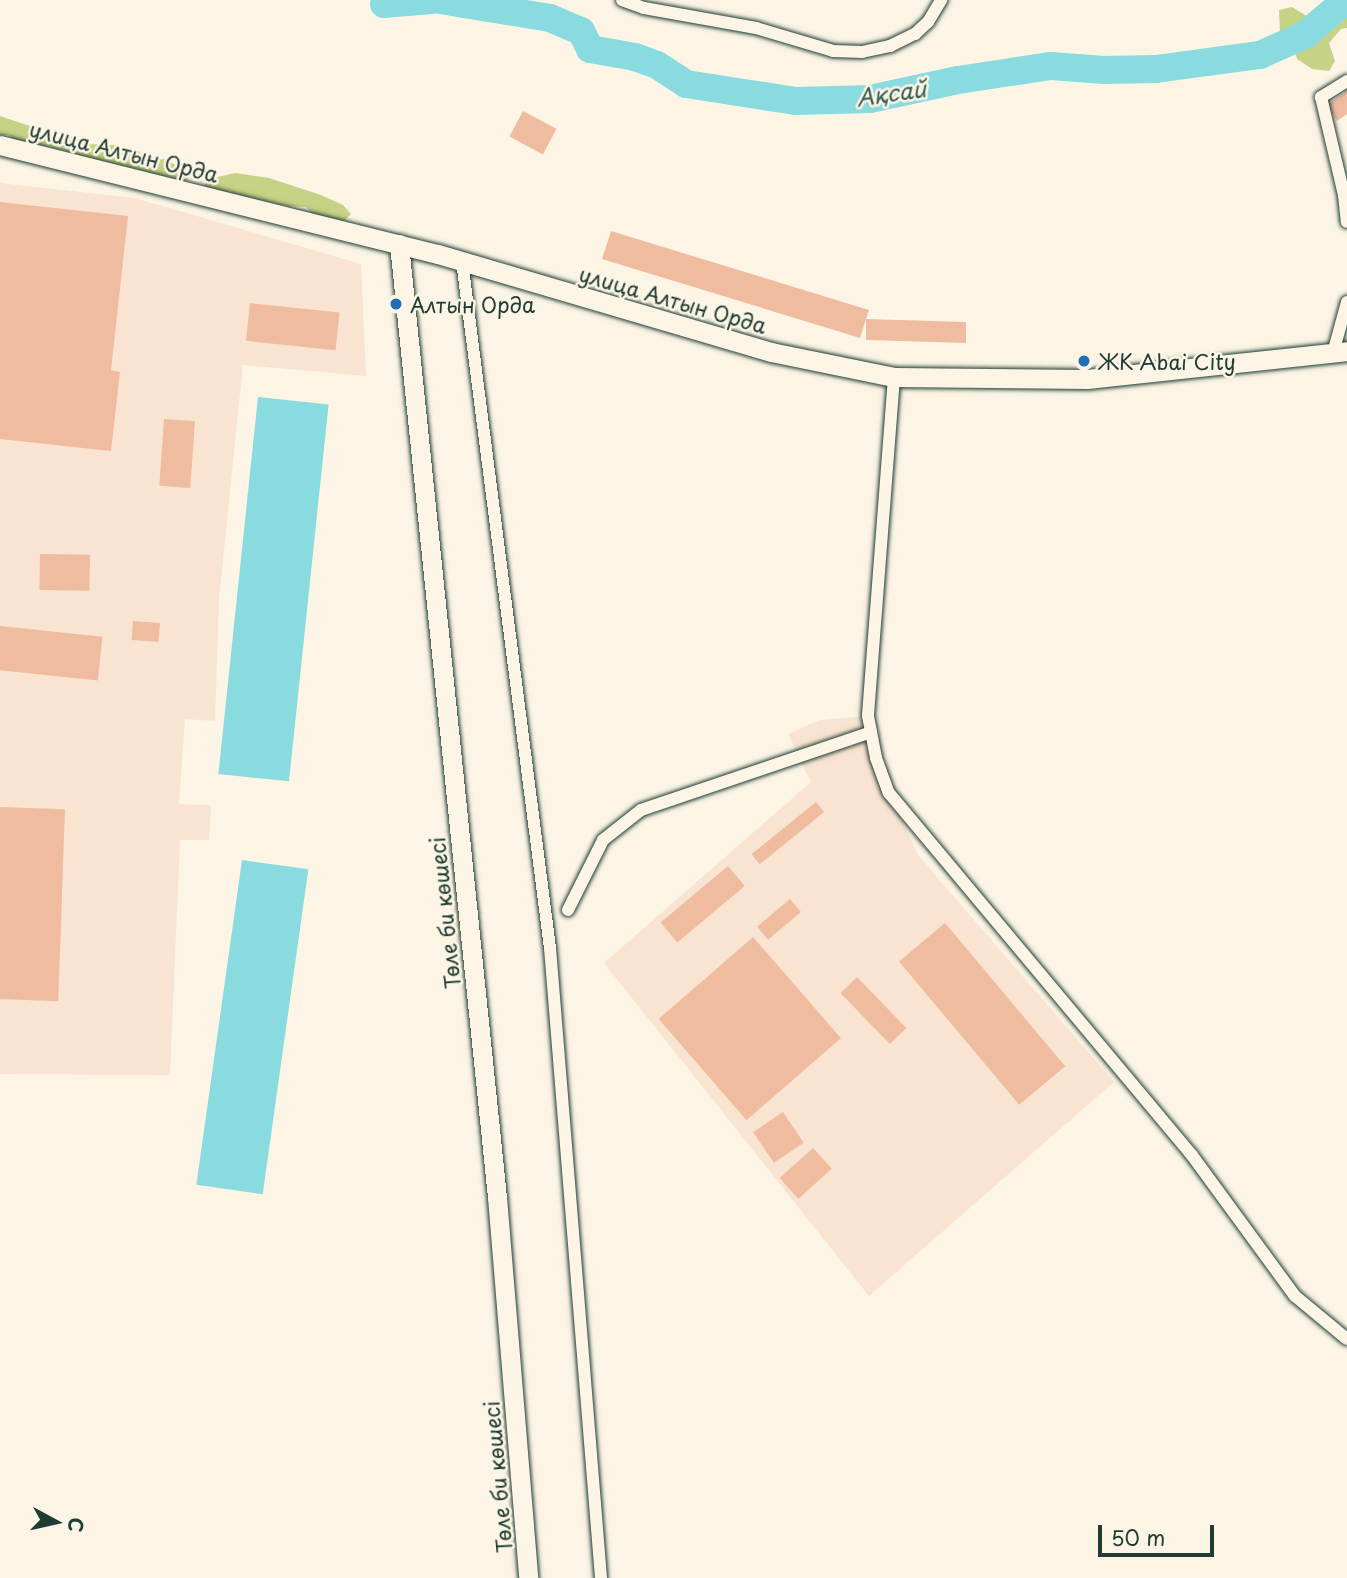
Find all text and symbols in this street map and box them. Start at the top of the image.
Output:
water label: Ақсай [854,74,928,112]
street label: улица Алтын Орда [26,115,222,187]
street label: улица Алтын Орда [575,260,771,338]
place label: Алтын Орда [410,291,536,317]
marker: Алтын Орда [388,296,404,312]
place label: ЖК Abai City [1098,348,1238,374]
marker: ЖК Abai City [1076,353,1092,369]
street label: Төле би көшесі [423,835,465,991]
street label: Төле би көшесі [478,1399,516,1555]
north arrow [21,1487,91,1557]
scale bar [1102,1512,1218,1556]
text: С [62,1516,92,1534]
text: 50 m [1111,1521,1165,1553]

